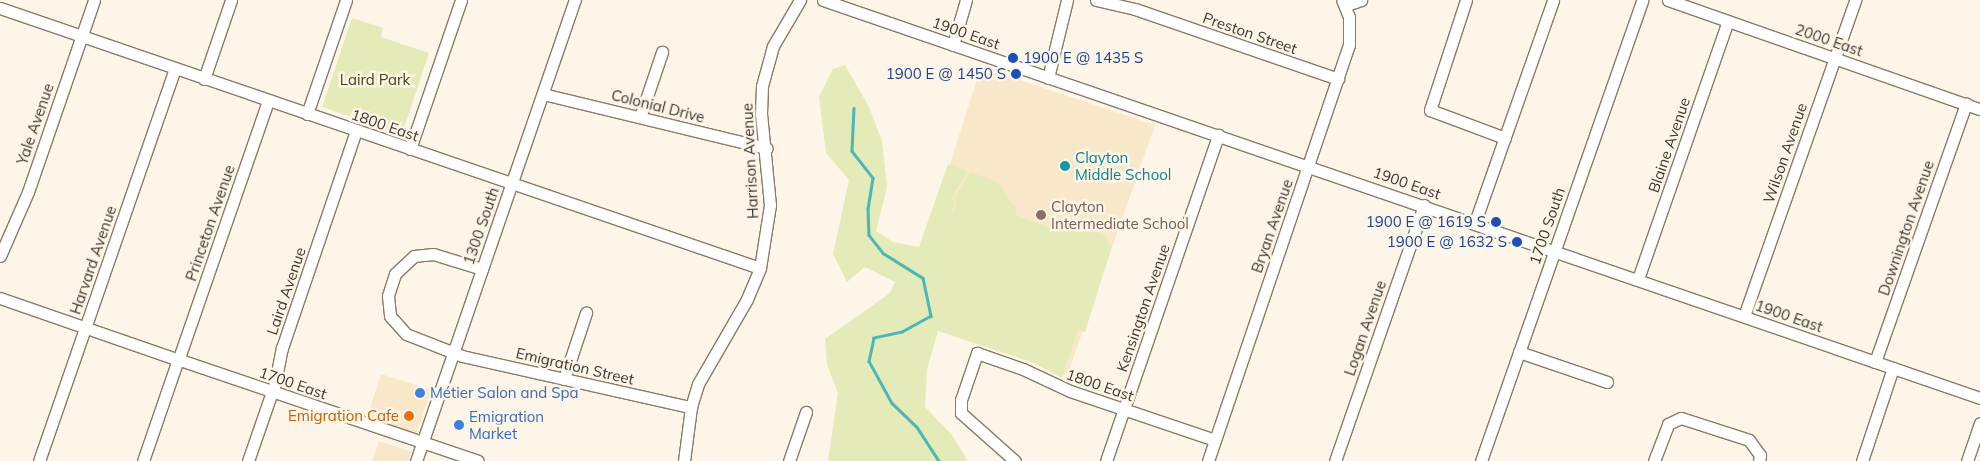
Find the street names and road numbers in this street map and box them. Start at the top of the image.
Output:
street label: Preston Street [1201,8,1299,58]
street label: 1900 East [930,13,1002,53]
street label: 2000 East [1793,20,1865,60]
street label: Yale Avenue [13,81,57,167]
street label: Colonial Drive [609,86,707,126]
street label: Blaine Avenue [1644,95,1694,195]
street label: Wilson Avenue [1759,101,1811,205]
street label: Harrison Avenue [738,103,762,219]
street label: 1800 East [349,105,421,145]
street label: Downington Avenue [1874,158,1938,298]
street label: Princeton Avenue [182,163,238,283]
street label: 1900 East [1371,163,1443,203]
street label: Bryan Avenue [1248,177,1296,275]
street label: 1300 South [459,185,503,267]
street label: 1700 South [1525,185,1569,267]
street label: Harvard Avenue [66,203,120,317]
street label: Kensington Avenue [1113,242,1173,374]
street label: Laird Avenue [263,245,309,337]
street label: Logan Avenue [1340,278,1390,378]
street label: 1900 East [1753,296,1825,336]
street label: Emigration Street [514,344,636,388]
street label: 1700 East [257,363,329,403]
street label: 1800 East [1064,365,1136,405]

